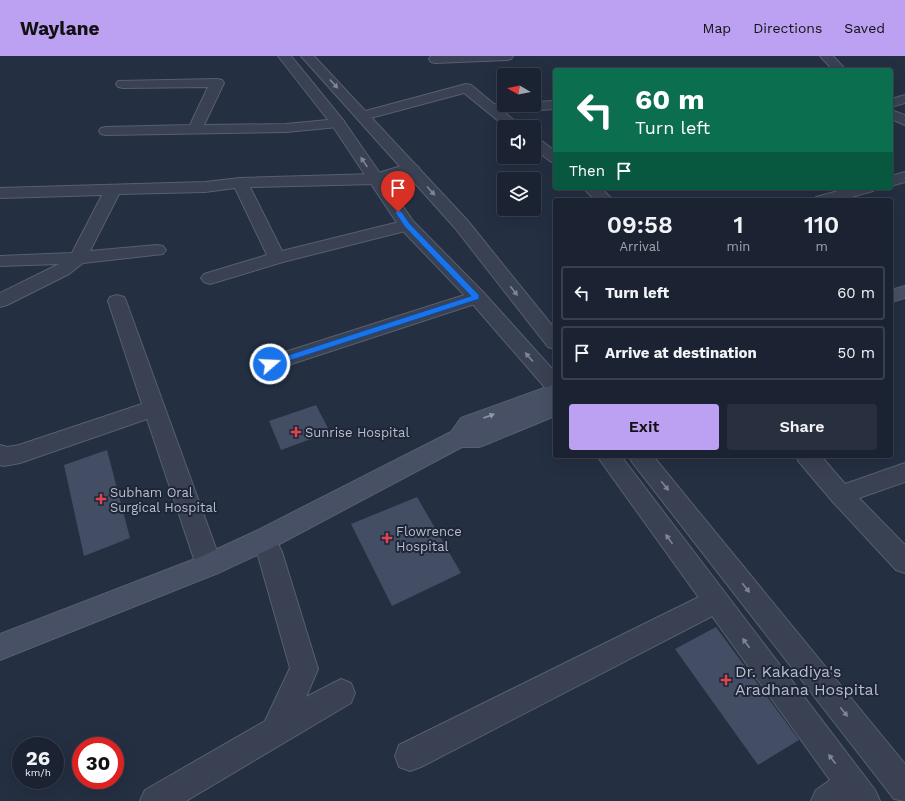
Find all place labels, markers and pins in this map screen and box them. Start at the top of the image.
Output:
pin [381,171,415,212]
place label: Sunrise Hospital [305,425,409,440]
marker: Sunrise Hospital [290,426,302,438]
place label: Subham Oral Surgical Hospital [110,485,217,515]
marker: Subham Oral Surgical Hospital [95,493,107,505]
place label: Flowrence Hospital [396,524,462,554]
marker: Flowrence Hospital [381,532,393,544]
place label: Dr. Kakadiya's Aradhana Hospital [735,662,879,699]
marker: Dr. Kakadiya's Aradhana Hospital [720,674,732,686]

